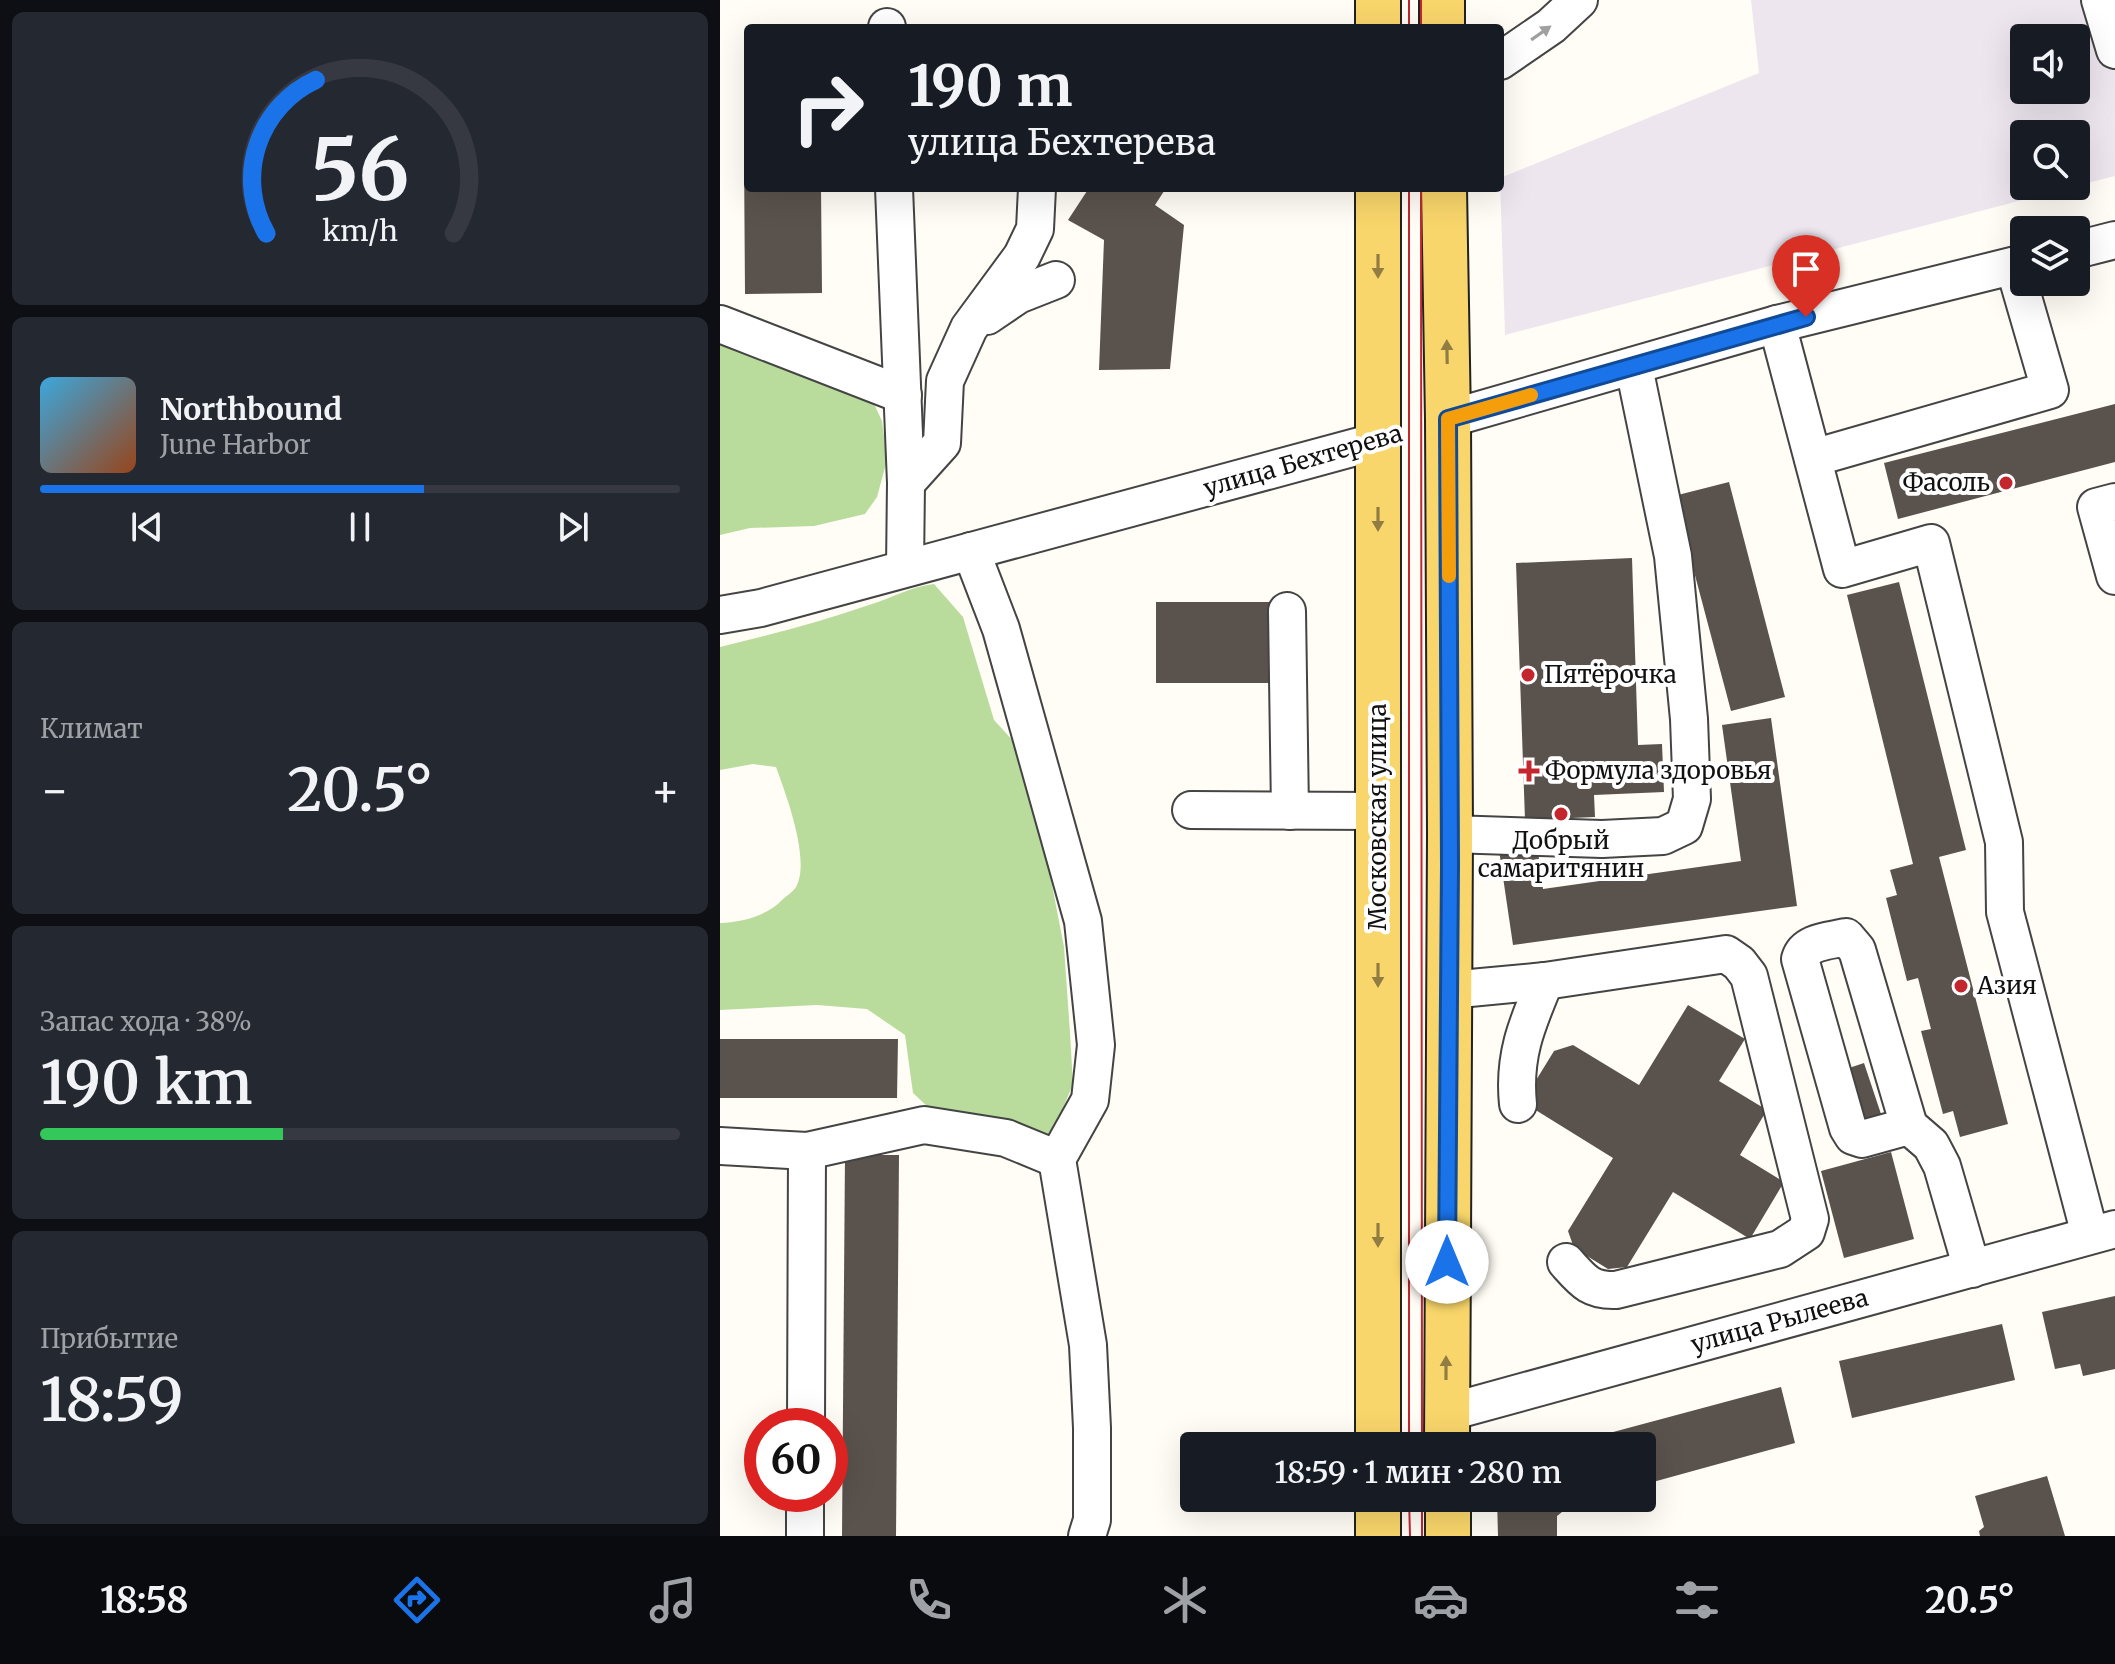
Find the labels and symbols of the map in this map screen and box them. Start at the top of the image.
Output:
one-way arrow [1531,25,1551,41]
pin [1772,235,1840,317]
one-way arrow [1372,254,1384,279]
one-way arrow [1441,339,1454,364]
street label: улица Бехтерева [1200,417,1406,504]
place label: Фасоль [1903,467,1990,498]
marker: Фасоль [1997,474,2015,492]
one-way arrow [1372,507,1384,532]
place label: Пятёрочка [1544,659,1677,690]
marker: Пятёрочка [1519,666,1537,684]
street label: Московская улица [1362,703,1393,931]
place label: Формула здоровья [1545,755,1771,786]
marker: Формула здоровья [1520,762,1538,780]
marker: Добрый самаритянин [1552,805,1570,823]
place label: Добрый самаритянин [1478,825,1644,884]
one-way arrow [1372,963,1384,988]
place label: Азия [1976,970,2037,1001]
marker: Азия [1952,977,1970,995]
position arrow [1405,1220,1489,1304]
one-way arrow [1372,1223,1384,1248]
street label: улица Рылеева [1687,1282,1872,1360]
one-way arrow [1440,1355,1452,1380]
speed limit sign: 60 [744,1408,848,1512]

